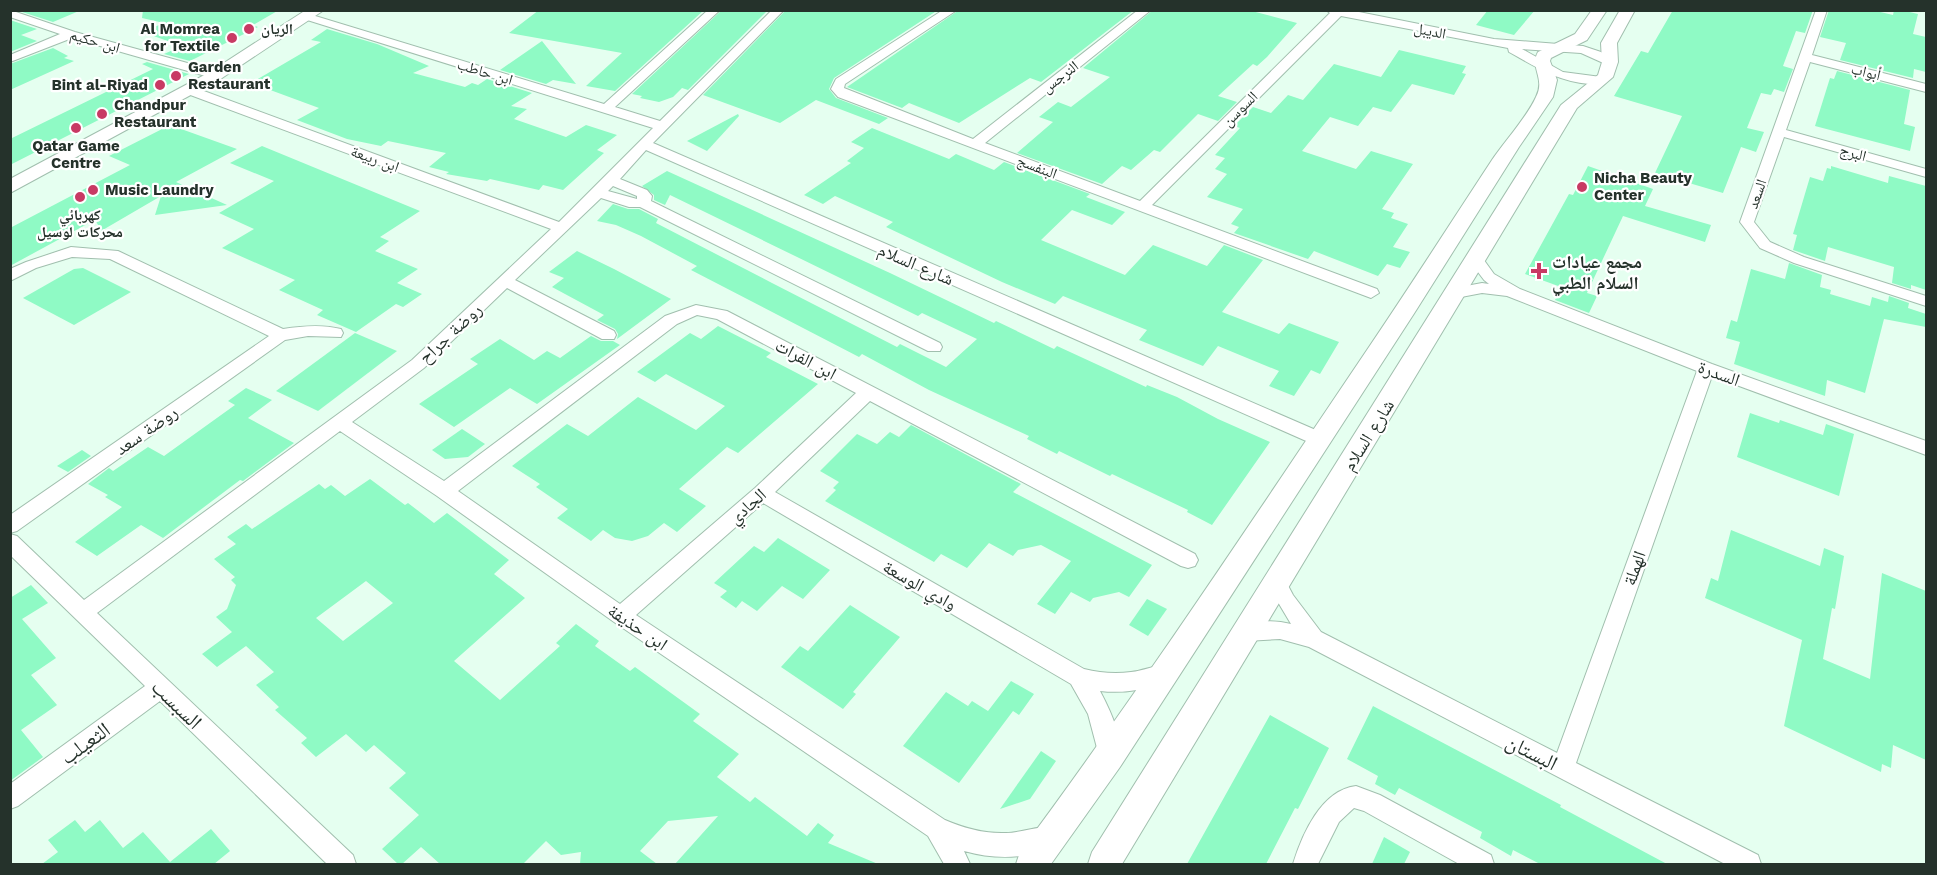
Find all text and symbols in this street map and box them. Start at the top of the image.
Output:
street label: الديبل [1412,19,1448,44]
place label: Al Momrea for Textile [140,20,220,55]
place label: الريان [261,20,293,38]
marker: الريان [242,22,256,36]
street label: ابن حكيم [68,25,122,58]
marker: Al Momrea for Textile [225,31,239,45]
street label: ابن حاطب [455,55,515,90]
street label: النرجس [1038,57,1083,98]
place label: Garden Restaurant [188,58,271,93]
street label: أبواب [1849,60,1883,84]
marker: Garden Restaurant [169,69,183,83]
place label: Bint al-Riyad [51,76,148,94]
marker: Bint al-Riyad [153,78,167,92]
street label: السوسن [1219,88,1262,131]
place label: Chandpur Restaurant [114,96,197,131]
marker: Chandpur Restaurant [95,107,109,121]
marker: Qatar Game Centre [69,121,83,135]
place label: Qatar Game Centre [32,137,120,172]
street label: البرج [1838,141,1868,166]
street label: ابن ربيعة [348,142,402,177]
street label: البنفسج [1014,151,1059,184]
place label: Nicha Beauty Center [1594,169,1693,204]
street label: السعد [1744,177,1770,211]
marker: Nicha Beauty Center [1575,180,1589,194]
place label: Music Laundry [105,181,214,199]
marker: Music Laundry [86,183,100,197]
marker: كهربائي محركات لوسيل [73,190,87,204]
place label: كهربائي محركات لوسيل [37,206,123,241]
street label: شارع السلام [874,239,957,291]
place label: مجمع عيادات السلام الطبي [1552,251,1642,297]
marker: مجمع عيادات السلام الطبي [1530,262,1548,280]
street label: روضة جراح [414,299,487,369]
street label: ابن الفرات [771,334,840,385]
street label: السدرة [1695,356,1743,390]
street label: شارع السلام [1338,395,1400,476]
street label: روضة سعد [111,401,181,459]
street label: الجادي [724,484,773,532]
street label: الهملة [1618,548,1650,588]
street label: وادي الوسعة [877,556,960,618]
street label: ابن حذيفة [604,600,672,655]
street label: السبسب [147,674,207,734]
street label: الثعيلب [55,717,115,769]
street label: البستان [1502,728,1562,776]

